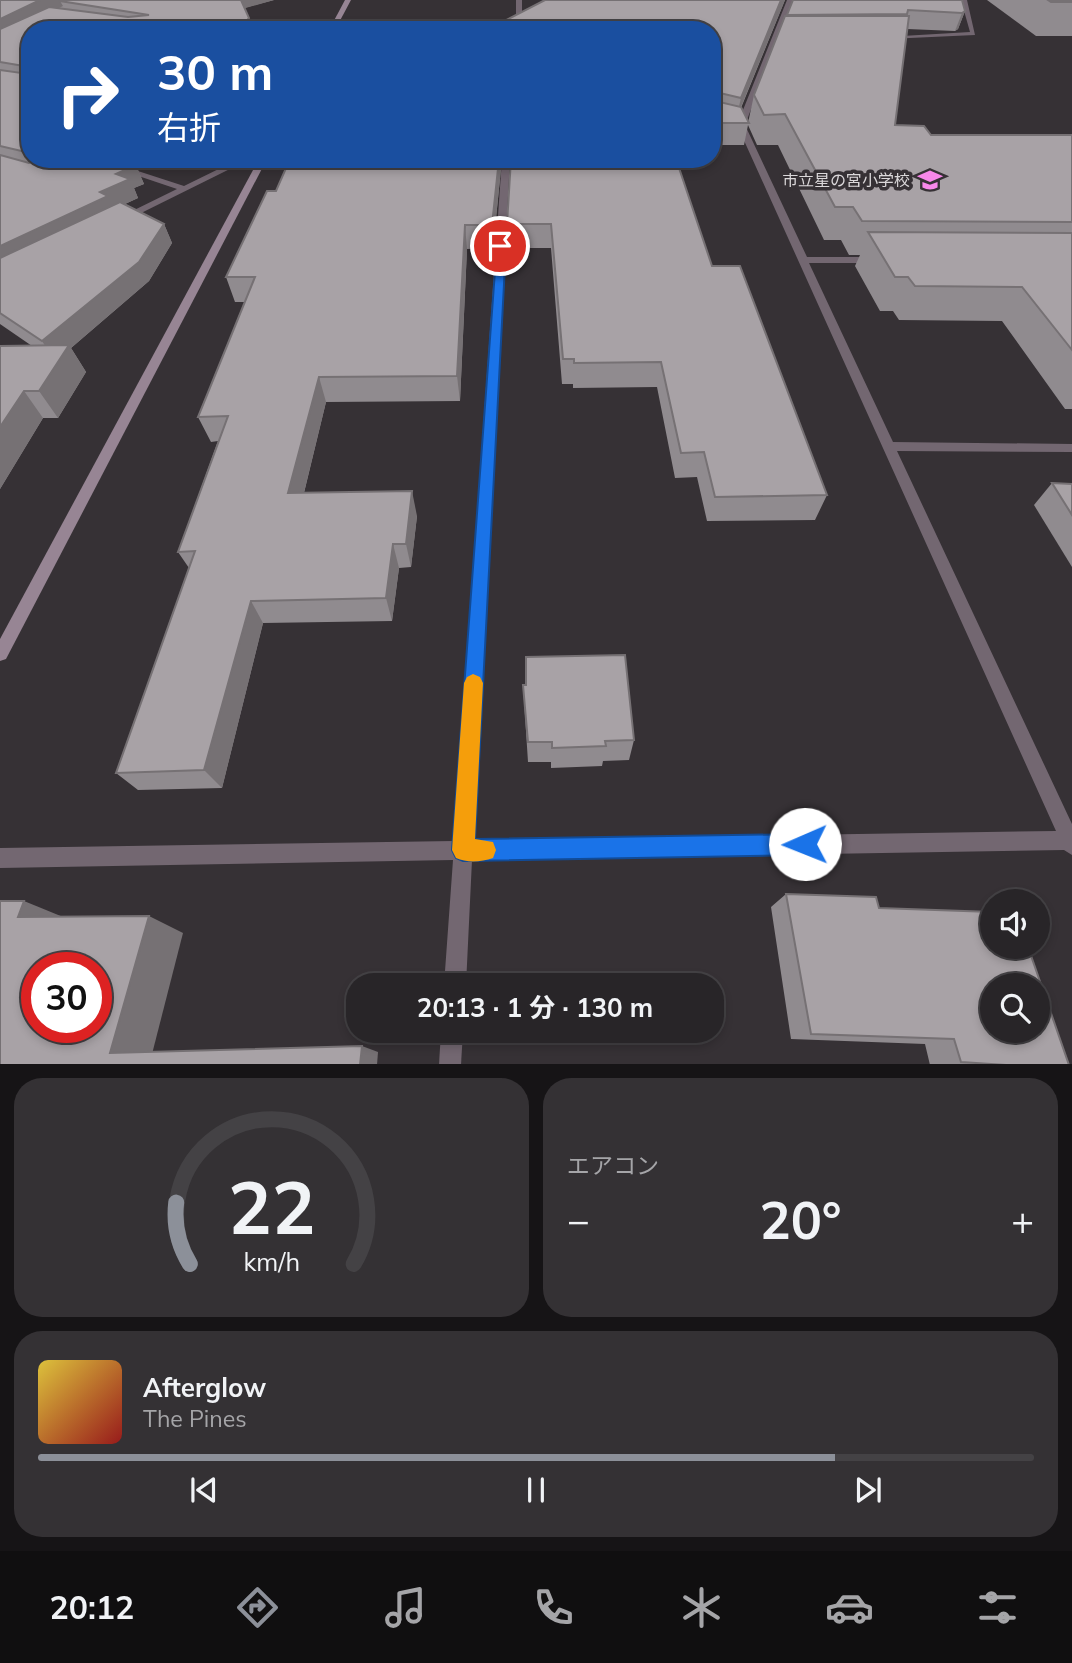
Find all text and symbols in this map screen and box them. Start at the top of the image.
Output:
text: 30 m [157,41,273,102]
icon: right [42,49,133,140]
text: 右折 [157,107,221,147]
school or university icon: 市立星の宮小学校 [916,166,944,194]
place label: 市立星の宮小学校 [782,170,910,190]
pin [470,216,530,276]
icon: arrive [481,227,519,265]
position arrow [768,807,842,881]
map controls [980,889,1050,1043]
button: sound [980,889,1050,959]
speed limit sign: 30 [21,952,112,1043]
button: search [980,973,1050,1043]
text: 20:13 · 1 分 · 130 m [417,991,653,1024]
text: エアコン [567,1151,659,1180]
text: 22 [228,1161,315,1252]
text: 20° [759,1187,842,1252]
text: − [567,1196,590,1244]
text: + [1011,1196,1034,1244]
text: km/h [243,1245,300,1276]
text: Afterglow [143,1371,266,1404]
text: The Pines [143,1404,247,1433]
icon: previous [185,1471,223,1509]
icon: pause [517,1471,555,1509]
icon: next [849,1471,887,1509]
icon: directions [233,1583,282,1632]
icon: music [381,1583,430,1632]
icon: phone [529,1583,578,1632]
icon: climate [677,1583,726,1632]
icon: car [825,1583,874,1632]
icon: filters [973,1583,1022,1632]
text: 20:12 [50,1587,134,1627]

